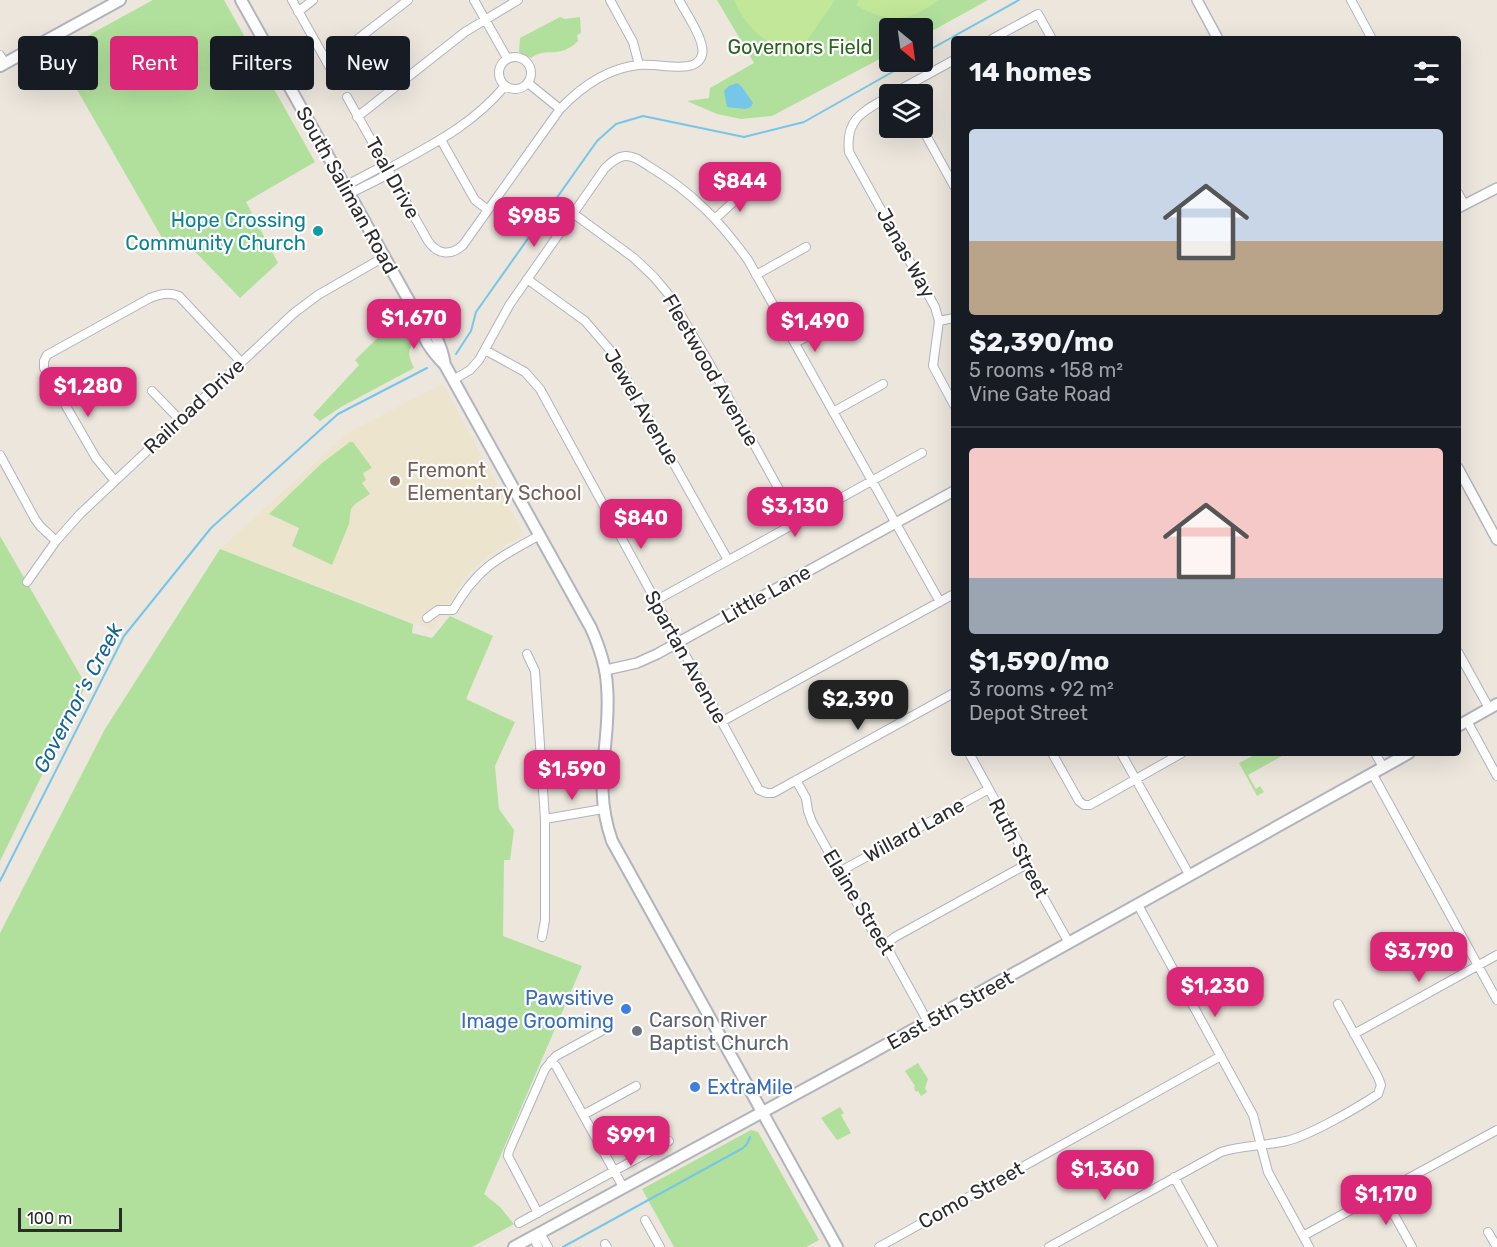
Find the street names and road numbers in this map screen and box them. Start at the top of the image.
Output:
street label: South Saliman Road [291,102,403,278]
street label: Teal Drive [361,133,425,223]
street label: Janas Way [872,204,940,302]
street label: Fleetwood Avenue [658,290,764,450]
street label: Jewel Avenue [599,345,685,469]
street label: Railroad Drive [139,353,249,459]
street label: Little Lane [717,560,815,628]
street label: Spartan Avenue [640,586,732,728]
street label: Willard Lane [859,792,969,868]
street label: Ruth Street [984,794,1054,902]
street label: Elaine Street [818,845,900,959]
street label: East 5th Street [883,965,1017,1055]
street label: Como Street [914,1156,1028,1234]

